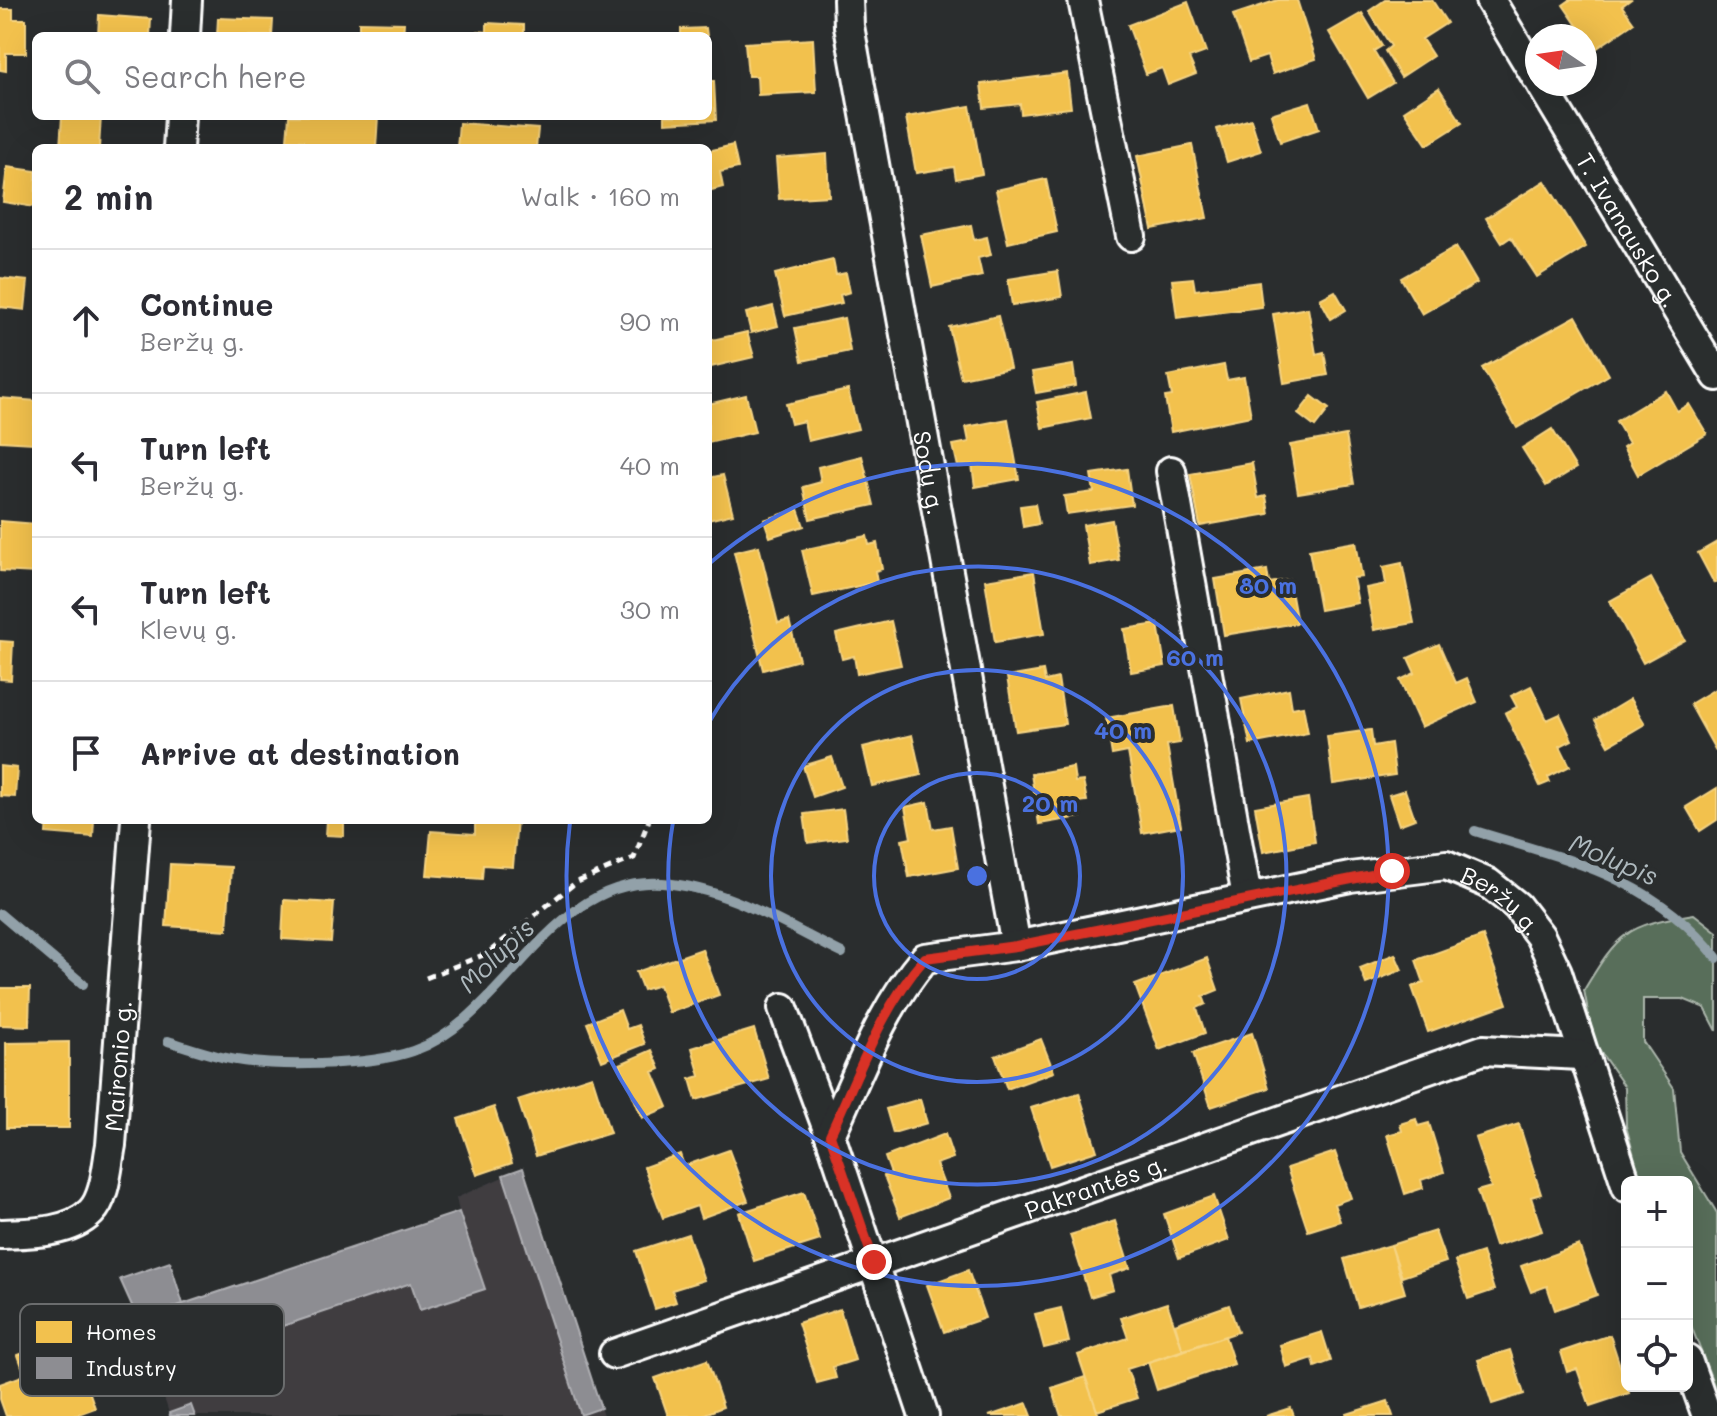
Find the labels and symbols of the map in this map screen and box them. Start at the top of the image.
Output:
north arrow [1525,24,1597,96]
street label: T. Ivanausko g. [1570,147,1687,313]
street label: Sodų g. [907,428,953,517]
text: 80 m [1239,569,1297,600]
text: 60 m [1166,641,1224,672]
text: 40 m [1094,714,1152,745]
text: 20 m [1022,787,1078,818]
water label: Molupis [1564,825,1664,893]
route start [1374,853,1410,889]
street label: Beržų g. [1457,858,1549,941]
centre of rings [963,862,991,890]
water label: Molupis [451,910,541,1000]
street label: Maironio g. [97,999,138,1133]
street label: Pakrantės g. [1020,1146,1171,1225]
route end [856,1244,892,1280]
legend [20,1304,284,1396]
text: Homes [86,1317,157,1346]
text: Industry [86,1353,177,1382]

